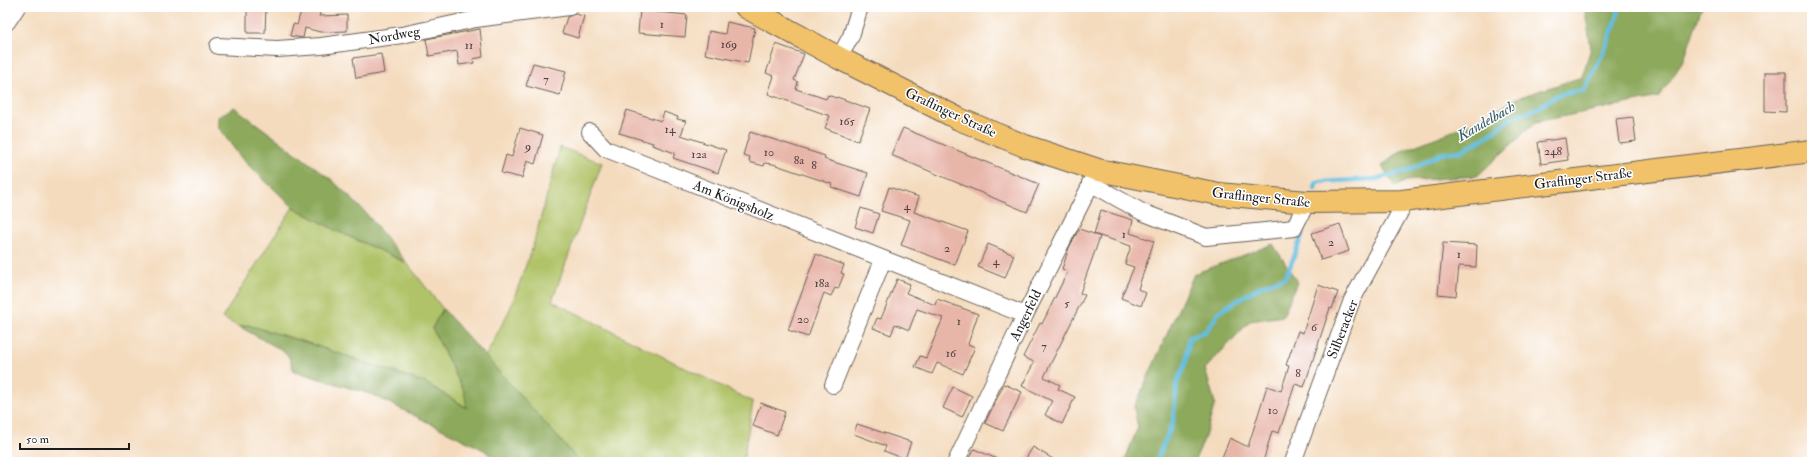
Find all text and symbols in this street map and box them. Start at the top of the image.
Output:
house number: 1 [660,17,664,32]
street label: Nordweg [367,22,422,48]
house number: 169 [721,37,737,52]
house number: 11 [465,38,473,53]
house number: 7 [543,72,549,87]
street label: Graflinger Straße [903,84,999,141]
water label: Kandelbach [1453,97,1519,146]
house number: 165 [839,114,855,129]
house number: 14 [665,122,676,137]
house number: 9 [524,139,531,154]
house number: 248 [1544,144,1562,159]
house number: 10 [764,145,774,160]
house number: 12a [691,147,708,162]
house number: 8a [794,153,805,168]
house number: 8 [811,158,817,173]
street label: Graflinger Straße [1533,164,1633,193]
street label: Am Königsholz [690,176,777,225]
street label: Graflinger Straße [1211,184,1311,211]
house number: 4 [904,199,911,214]
house number: 1 [1122,227,1126,242]
house number: 2 [1328,235,1334,250]
house number: 2 [944,241,950,256]
house number: 1 [1457,247,1461,262]
house number: 4 [993,254,1000,269]
house number: 18a [815,276,830,291]
street label: Angerfeld [1005,287,1045,344]
house number: 5 [1064,296,1070,311]
street label: Silberacker [1323,297,1362,361]
house number: 20 [797,312,809,327]
house number: 1 [957,314,961,329]
house number: 6 [1311,320,1318,335]
house number: 7 [1041,339,1047,354]
house number: 16 [946,346,957,361]
house number: 8 [1295,366,1301,381]
house number: 10 [1268,403,1278,418]
scale bar [20,425,129,451]
text: 50 m [26,432,50,447]

